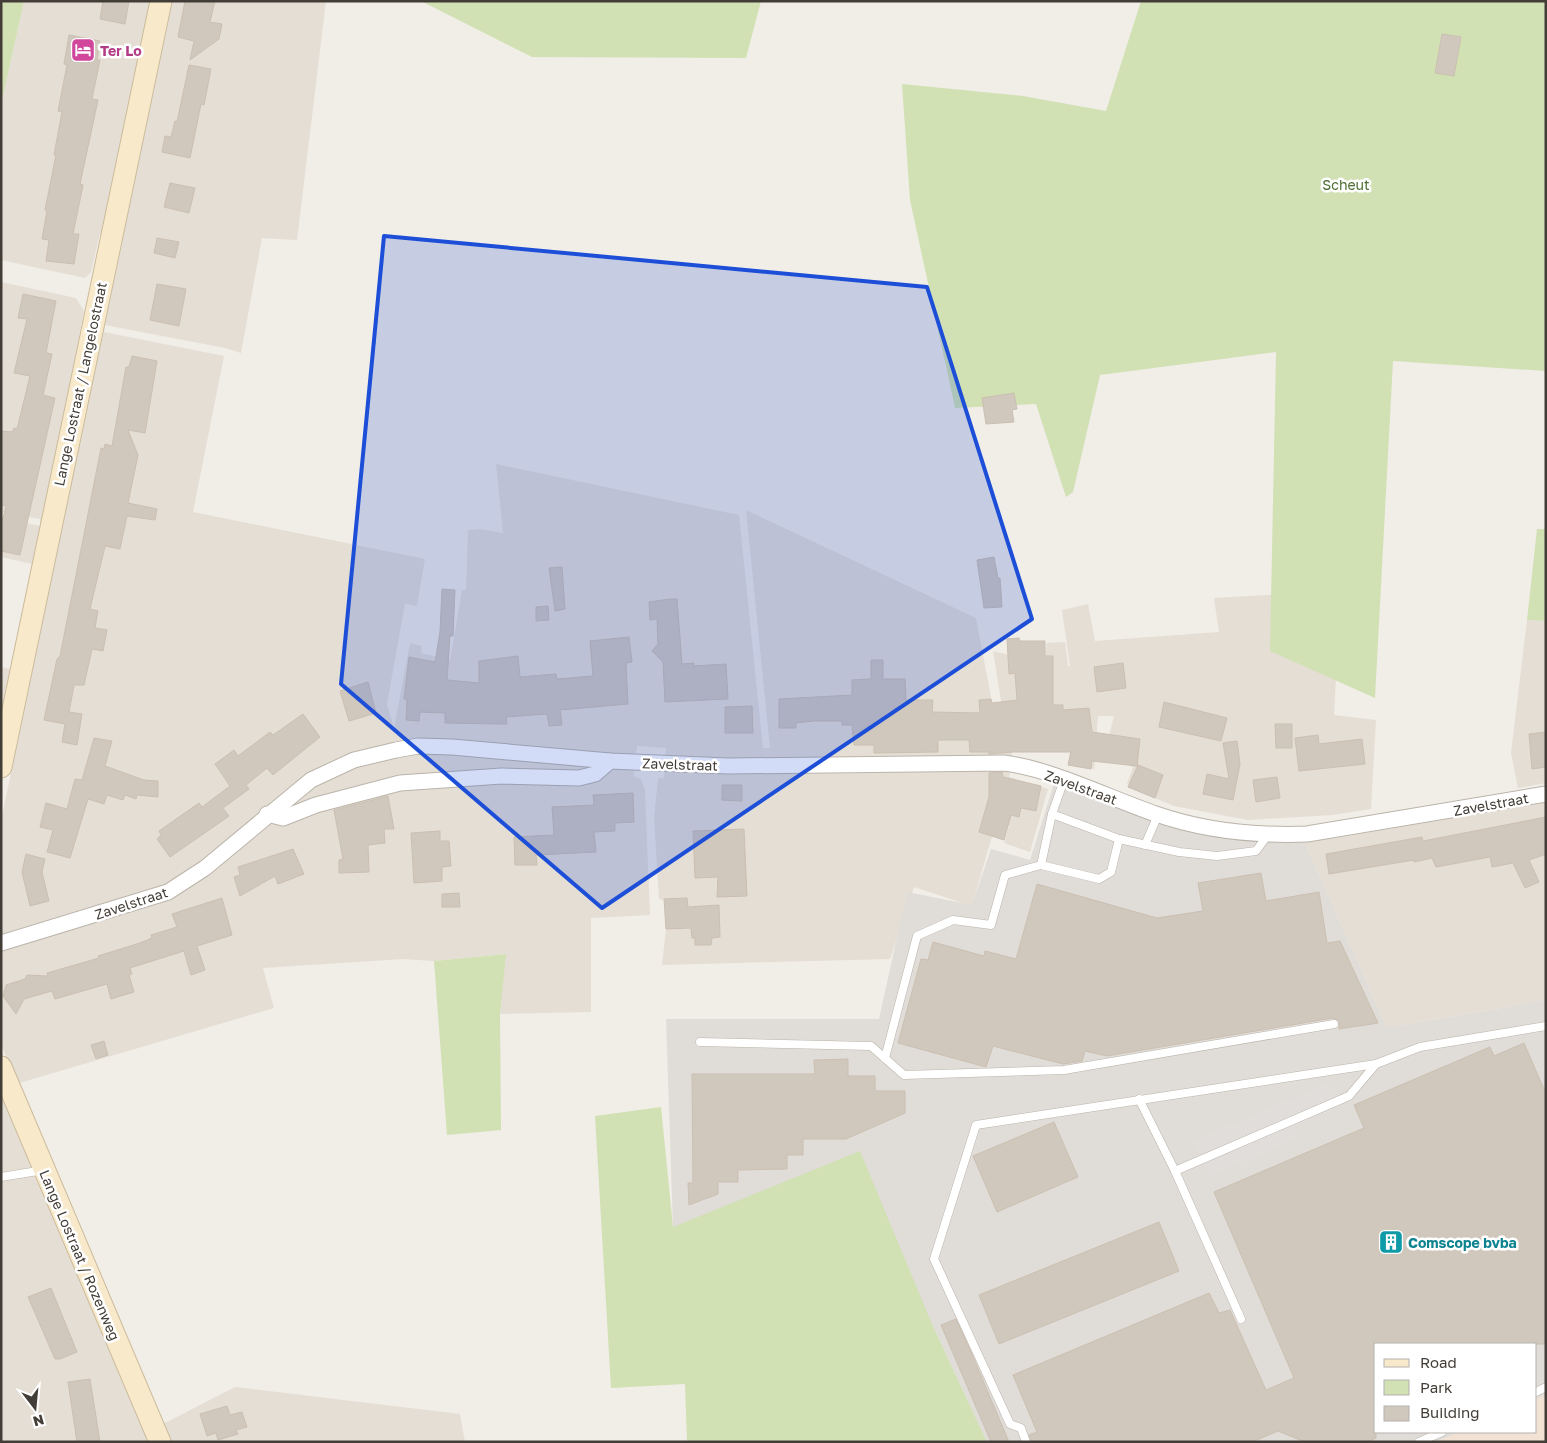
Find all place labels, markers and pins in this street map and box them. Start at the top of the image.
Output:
hotel icon: Ter Lo [70,37,96,63]
place label: Ter Lo [100,42,142,59]
building icon: Comscope bvba [1378,1229,1404,1255]
place label: Comscope bvba [1408,1234,1517,1251]

